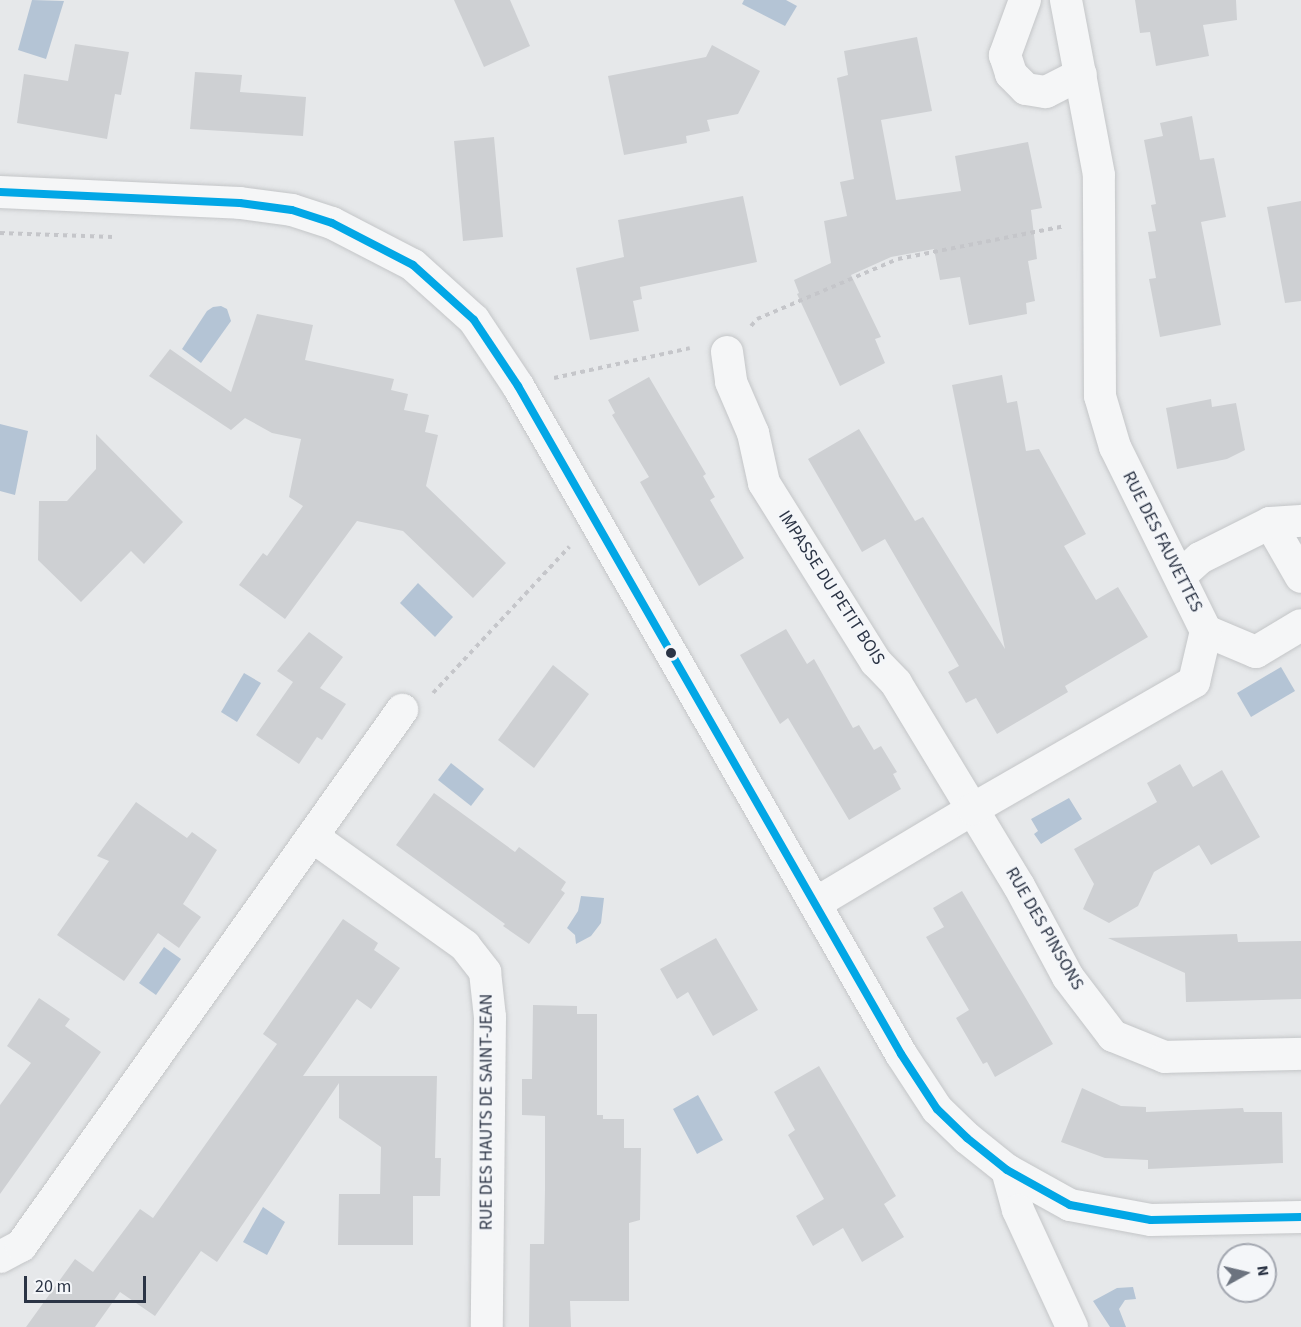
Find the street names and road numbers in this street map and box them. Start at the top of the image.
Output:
street label: RUE DES FAUVETTES [1117,468,1207,616]
street label: IMPASSE DU PETIT BOIS [773,507,889,669]
street label: RUE DES PINSONS [1000,864,1088,994]
street label: RUE DES HAUTS DE SAINT-JEAN [476,994,498,1230]

